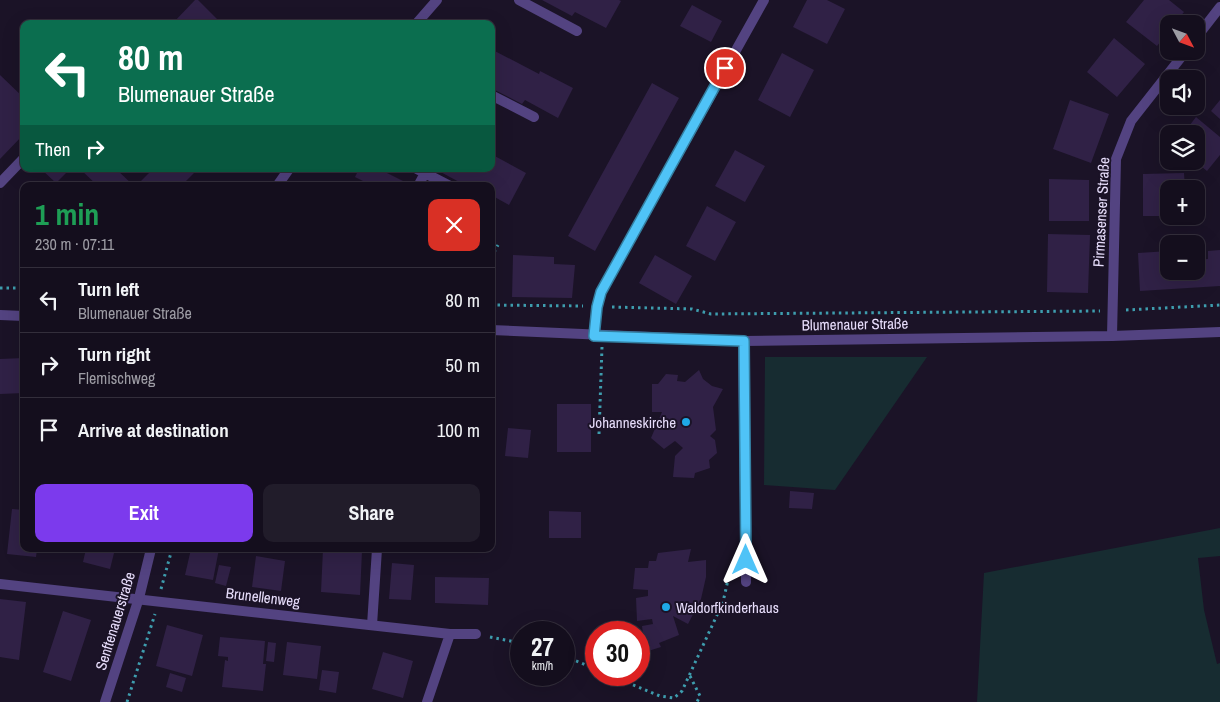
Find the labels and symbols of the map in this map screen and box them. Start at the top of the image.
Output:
north arrow [1160,15,1205,60]
pin [704,47,746,89]
street label: Pirmasenser Straße [1088,156,1114,268]
street label: Blumenauer Straße [801,313,909,335]
place label: Johanneskirche [589,412,676,433]
marker: Johanneskirche [680,416,692,428]
position arrow [719,533,771,585]
street label: Senftenauerstraße [90,569,140,673]
street label: Brunellenweg [225,582,301,612]
place label: Waldorfkinderhaus [676,597,779,618]
marker: Waldorfkinderhaus [660,601,672,613]
speed limit sign: 30 [585,621,650,686]

